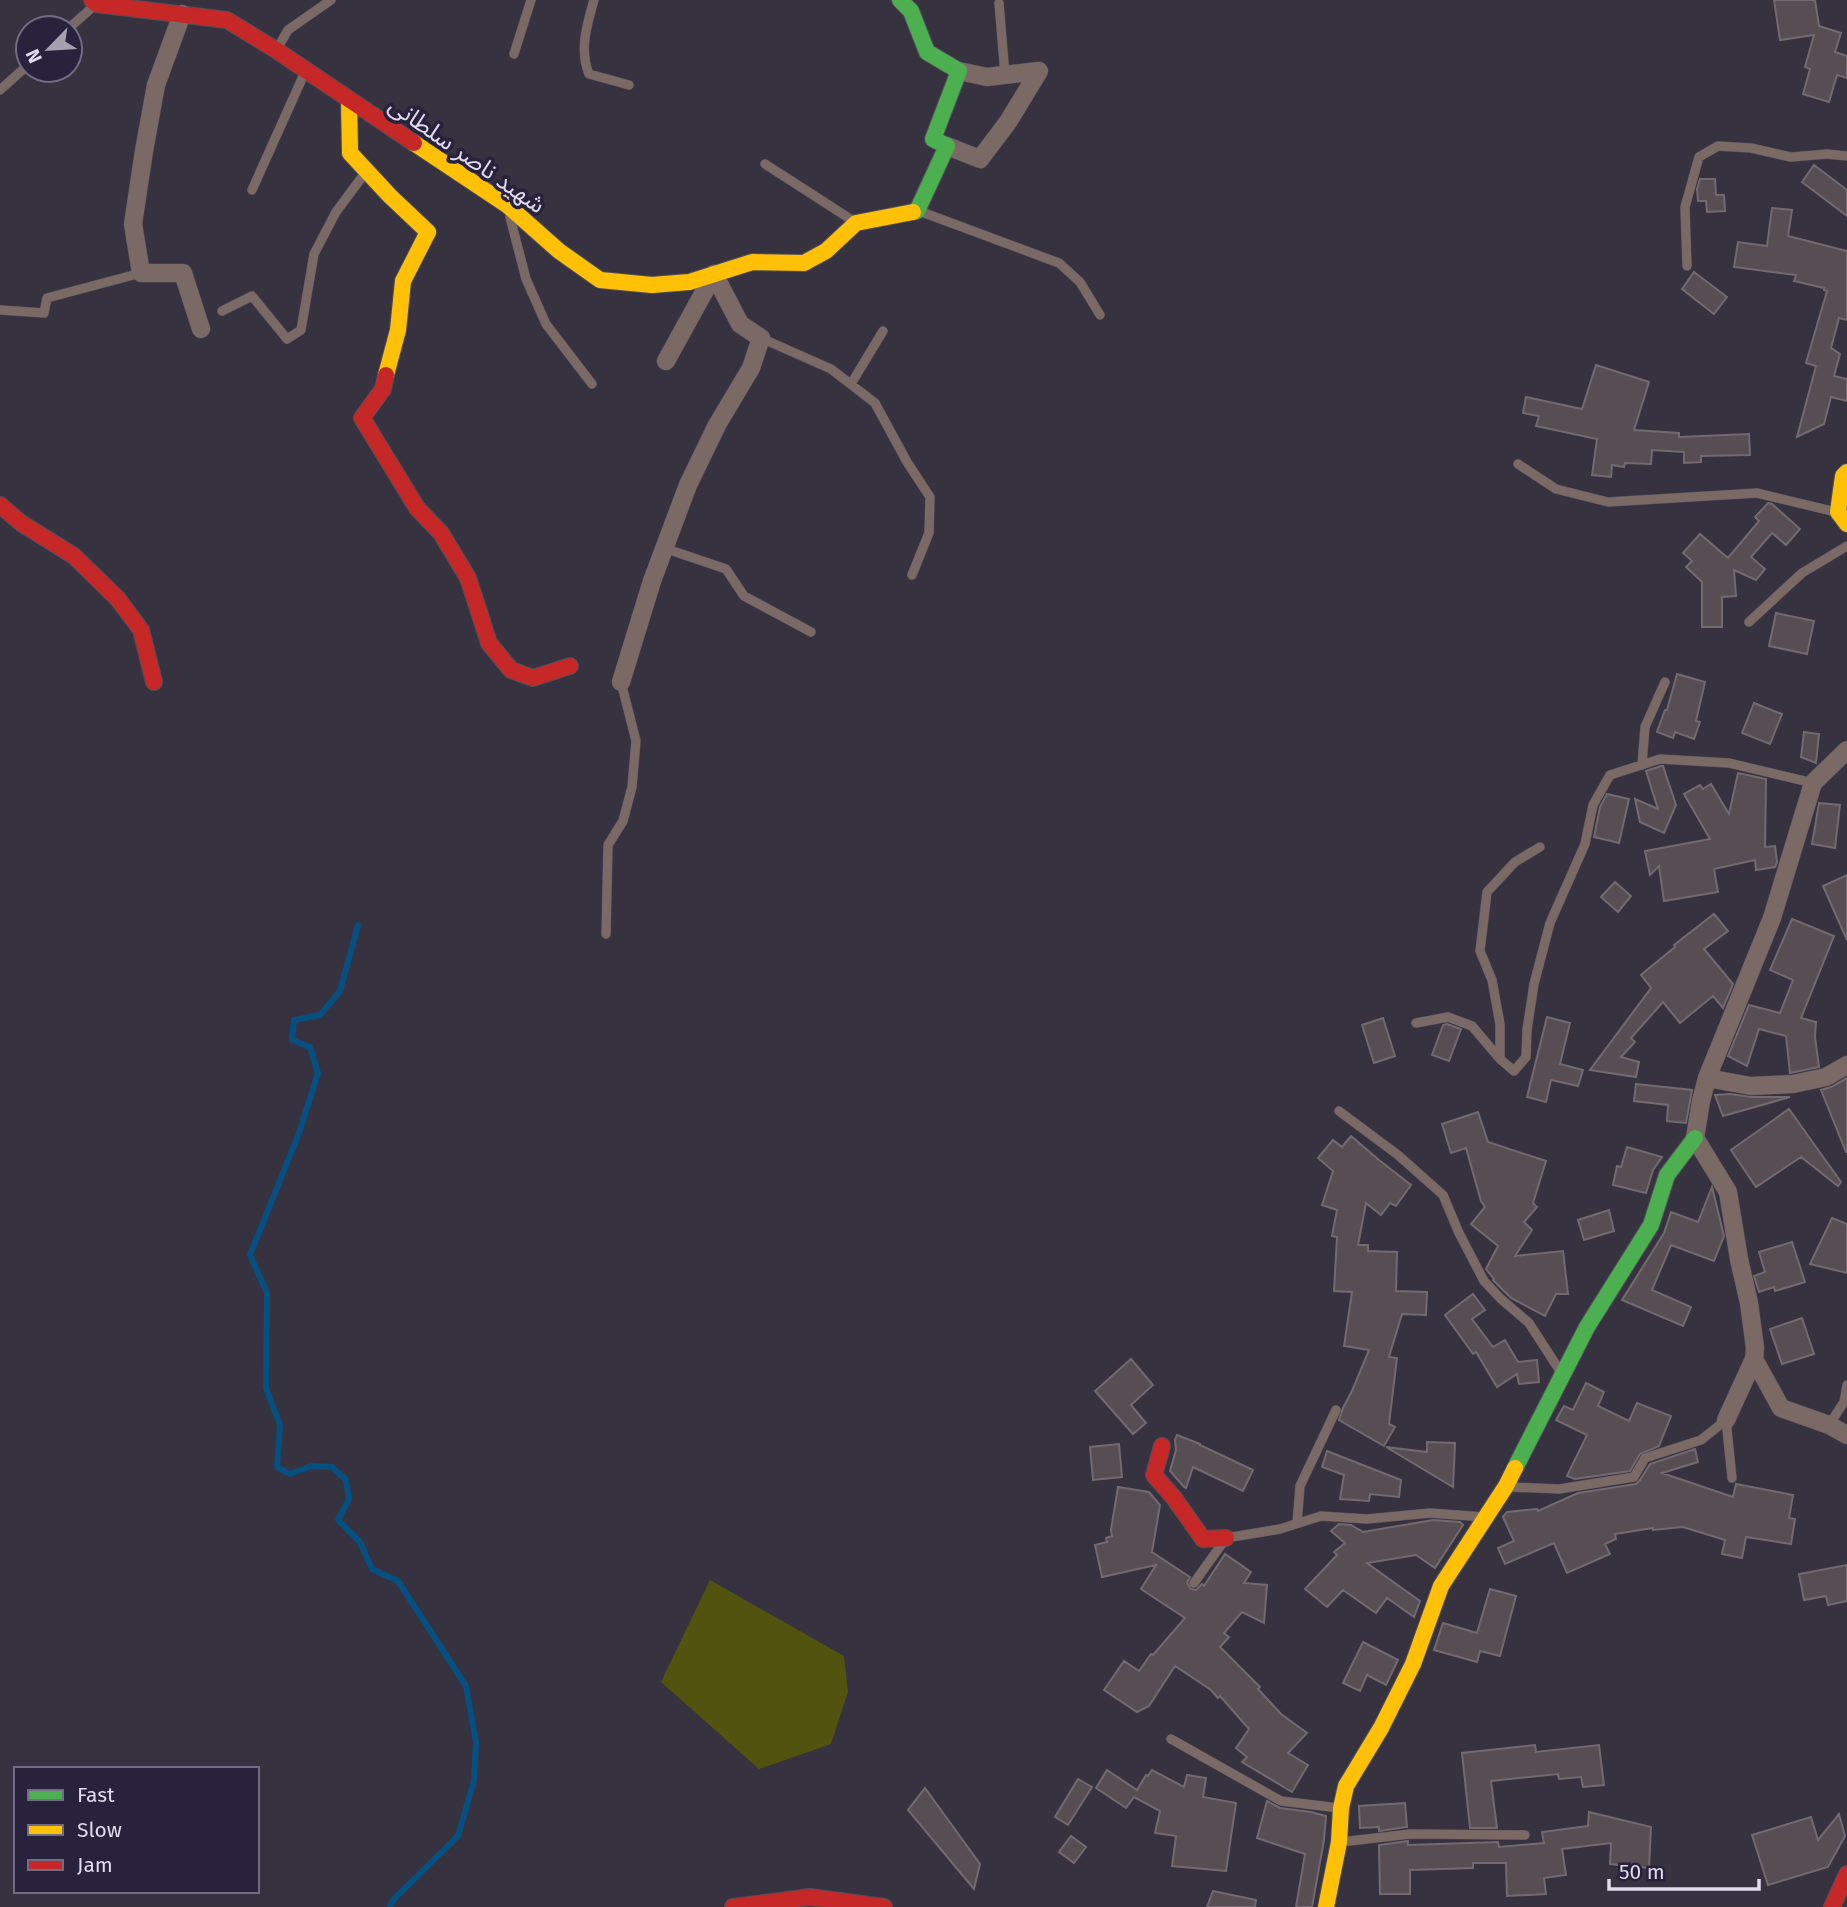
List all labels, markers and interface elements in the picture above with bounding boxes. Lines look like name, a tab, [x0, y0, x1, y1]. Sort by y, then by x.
north arrow	[14, 14, 84, 84]
text: N	[21, 45, 47, 67]
street label: شهید ناصر سلطانی	[384, 91, 550, 219]
legend	[14, 1767, 259, 1893]
text: Fast	[77, 1782, 115, 1808]
text: Slow	[77, 1817, 122, 1843]
scale bar	[1609, 1848, 1759, 1892]
text: Jam	[77, 1852, 113, 1878]
text: 50 m	[1619, 1859, 1665, 1885]

